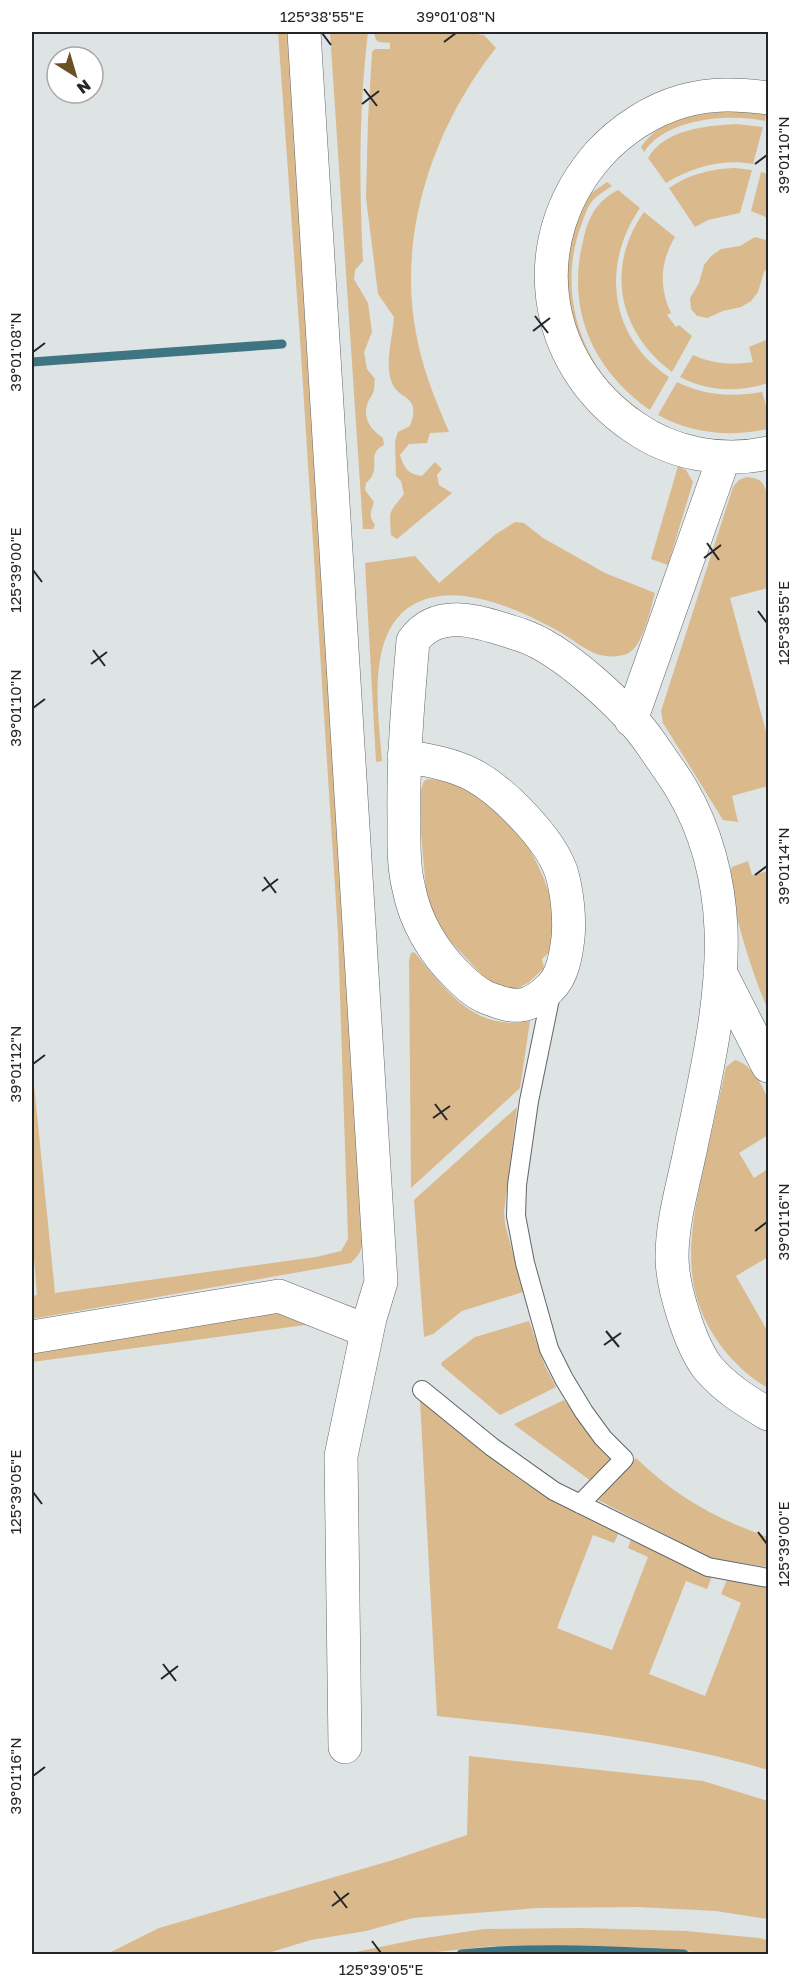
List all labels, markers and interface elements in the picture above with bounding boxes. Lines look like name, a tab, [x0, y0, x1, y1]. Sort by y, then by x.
text: 125°38'55"E	[280, 7, 364, 25]
text: 39°01'08"N	[416, 7, 496, 25]
north arrow	[45, 45, 105, 105]
text: N	[73, 75, 95, 99]
text: 39°01'10"N	[774, 116, 792, 194]
text: 39°01'08"N	[6, 312, 24, 392]
text: 125°39'00"E	[6, 527, 24, 613]
text: 125°38'55"E	[774, 581, 792, 665]
text: 39°01'10"N	[6, 669, 24, 747]
text: 39°01'14"N	[774, 827, 792, 905]
text: 39°01'12"N	[6, 1026, 24, 1102]
text: 39°01'16"N	[774, 1183, 792, 1261]
text: 125°39'05"E	[6, 1450, 24, 1534]
text: 125°39'00"E	[774, 1501, 792, 1587]
text: 39°01'16"N	[6, 1737, 24, 1815]
text: 125°39'05"E	[339, 1960, 423, 1978]

